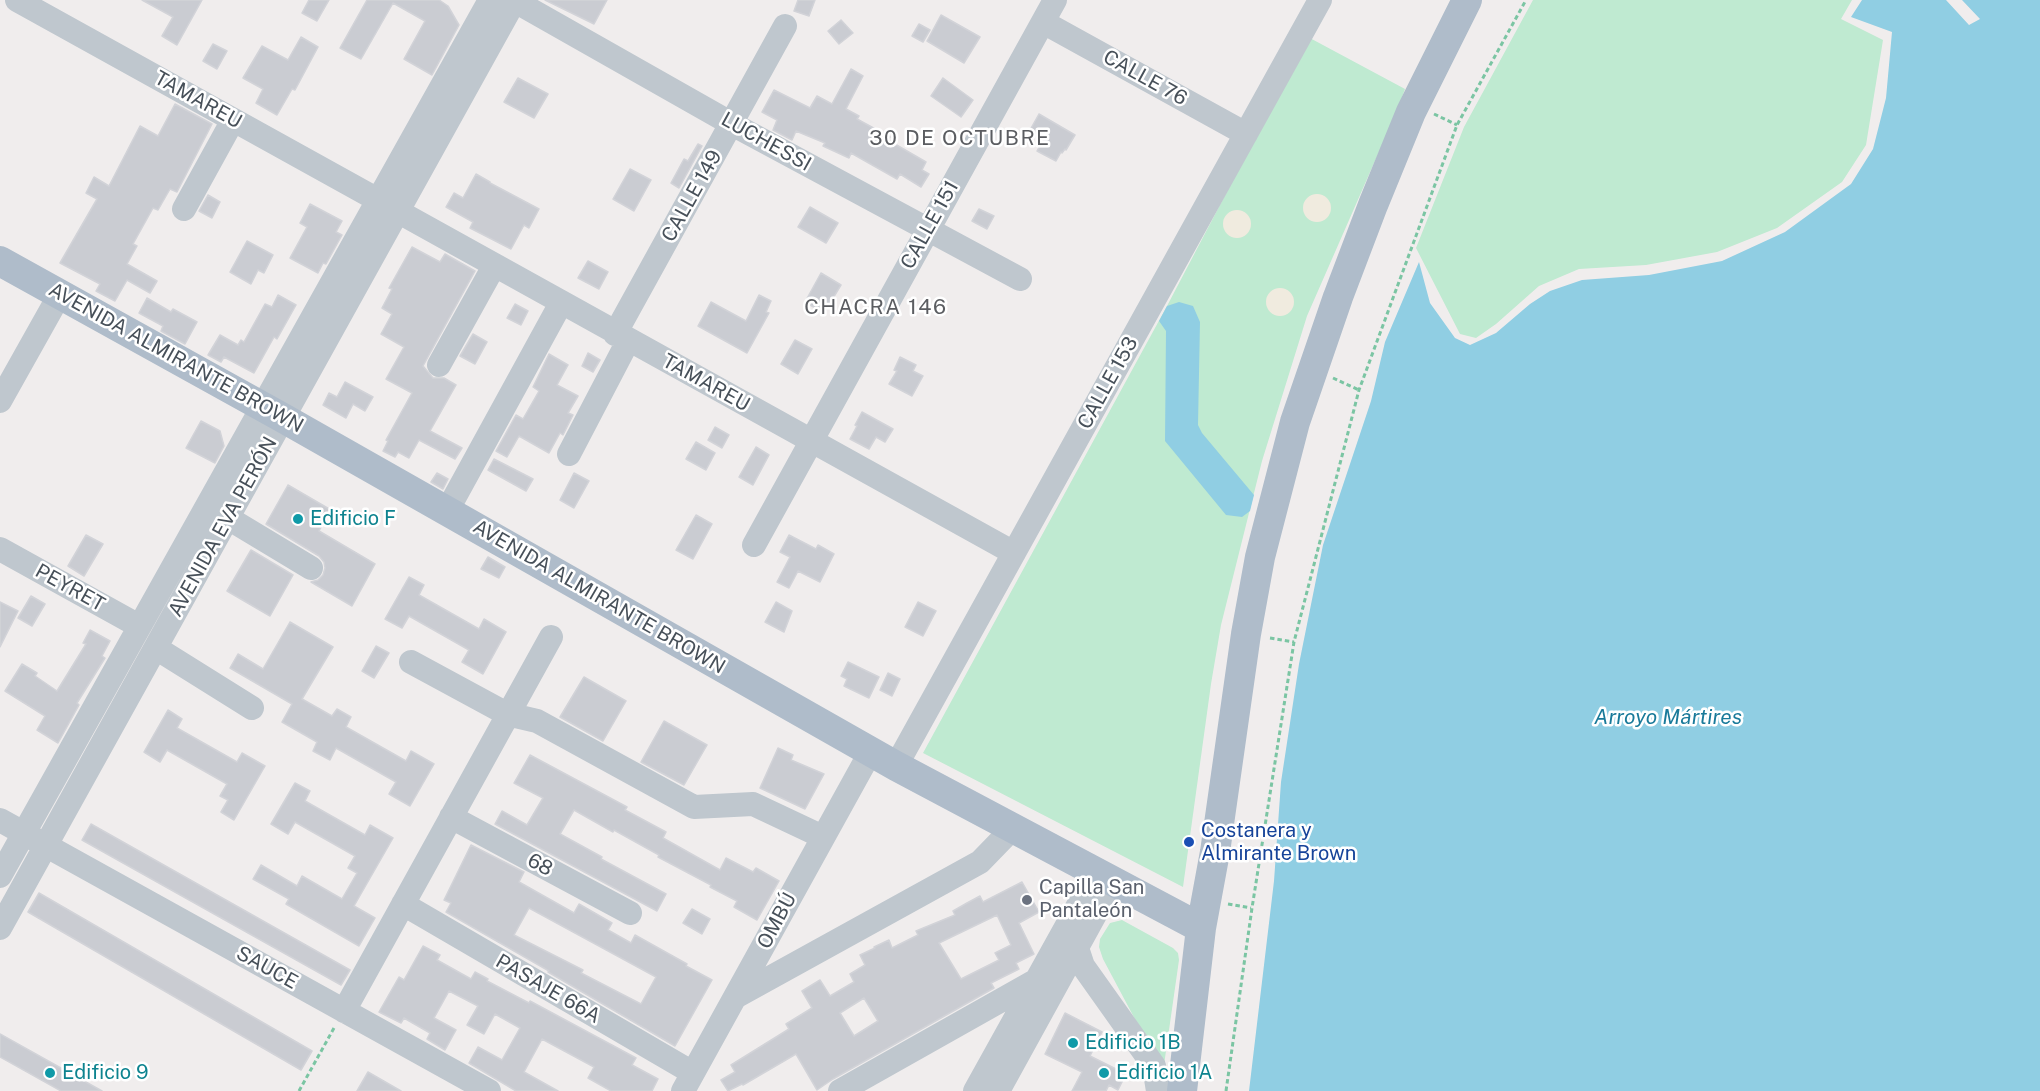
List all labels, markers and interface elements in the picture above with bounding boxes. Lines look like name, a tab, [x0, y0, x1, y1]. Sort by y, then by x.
street label: CALLE 76	[1099, 45, 1191, 111]
street label: TAMAREU	[150, 66, 246, 134]
street label: LUCHESSI	[717, 107, 815, 177]
district label: 30 DE OCTUBRE	[869, 126, 1051, 152]
street label: CALLE 149	[657, 146, 727, 246]
street label: CALLE 151	[896, 177, 964, 273]
street label: AVENIDA ALMIRANTE BROWN	[44, 278, 308, 438]
district label: CHACRA 146	[804, 295, 948, 321]
street label: CALLE 153	[1073, 333, 1143, 433]
street label: TAMAREU	[658, 349, 754, 417]
street label: AVENIDA EVA PERÓN	[164, 433, 282, 621]
place label: Edificio F	[310, 507, 396, 531]
marker: Edificio F	[291, 512, 305, 526]
street label: AVENIDA ALMIRANTE BROWN	[468, 515, 730, 679]
street label: PEYRET	[31, 559, 109, 617]
water label: Arroyo Mártires	[1594, 705, 1742, 731]
place label: Costanera y Almirante Brown	[1201, 819, 1356, 866]
marker: Costanera y Almirante Brown	[1182, 835, 1196, 849]
street label: 68	[523, 848, 557, 882]
place label: Capilla San Pantaleón	[1039, 876, 1144, 923]
street label: OMBÚ	[752, 889, 802, 953]
marker: Capilla San Pantaleón	[1020, 893, 1034, 907]
street label: SAUCE	[232, 941, 302, 995]
street label: PASAJE 66A	[491, 949, 605, 1029]
place label: Edificio 1B	[1085, 1031, 1181, 1055]
marker: Edificio 1B	[1066, 1036, 1080, 1050]
place label: Edificio 9	[62, 1061, 149, 1085]
place label: Edificio 1A	[1116, 1061, 1212, 1085]
marker: Edificio 9	[43, 1066, 57, 1080]
marker: Edificio 1A	[1097, 1066, 1111, 1080]

